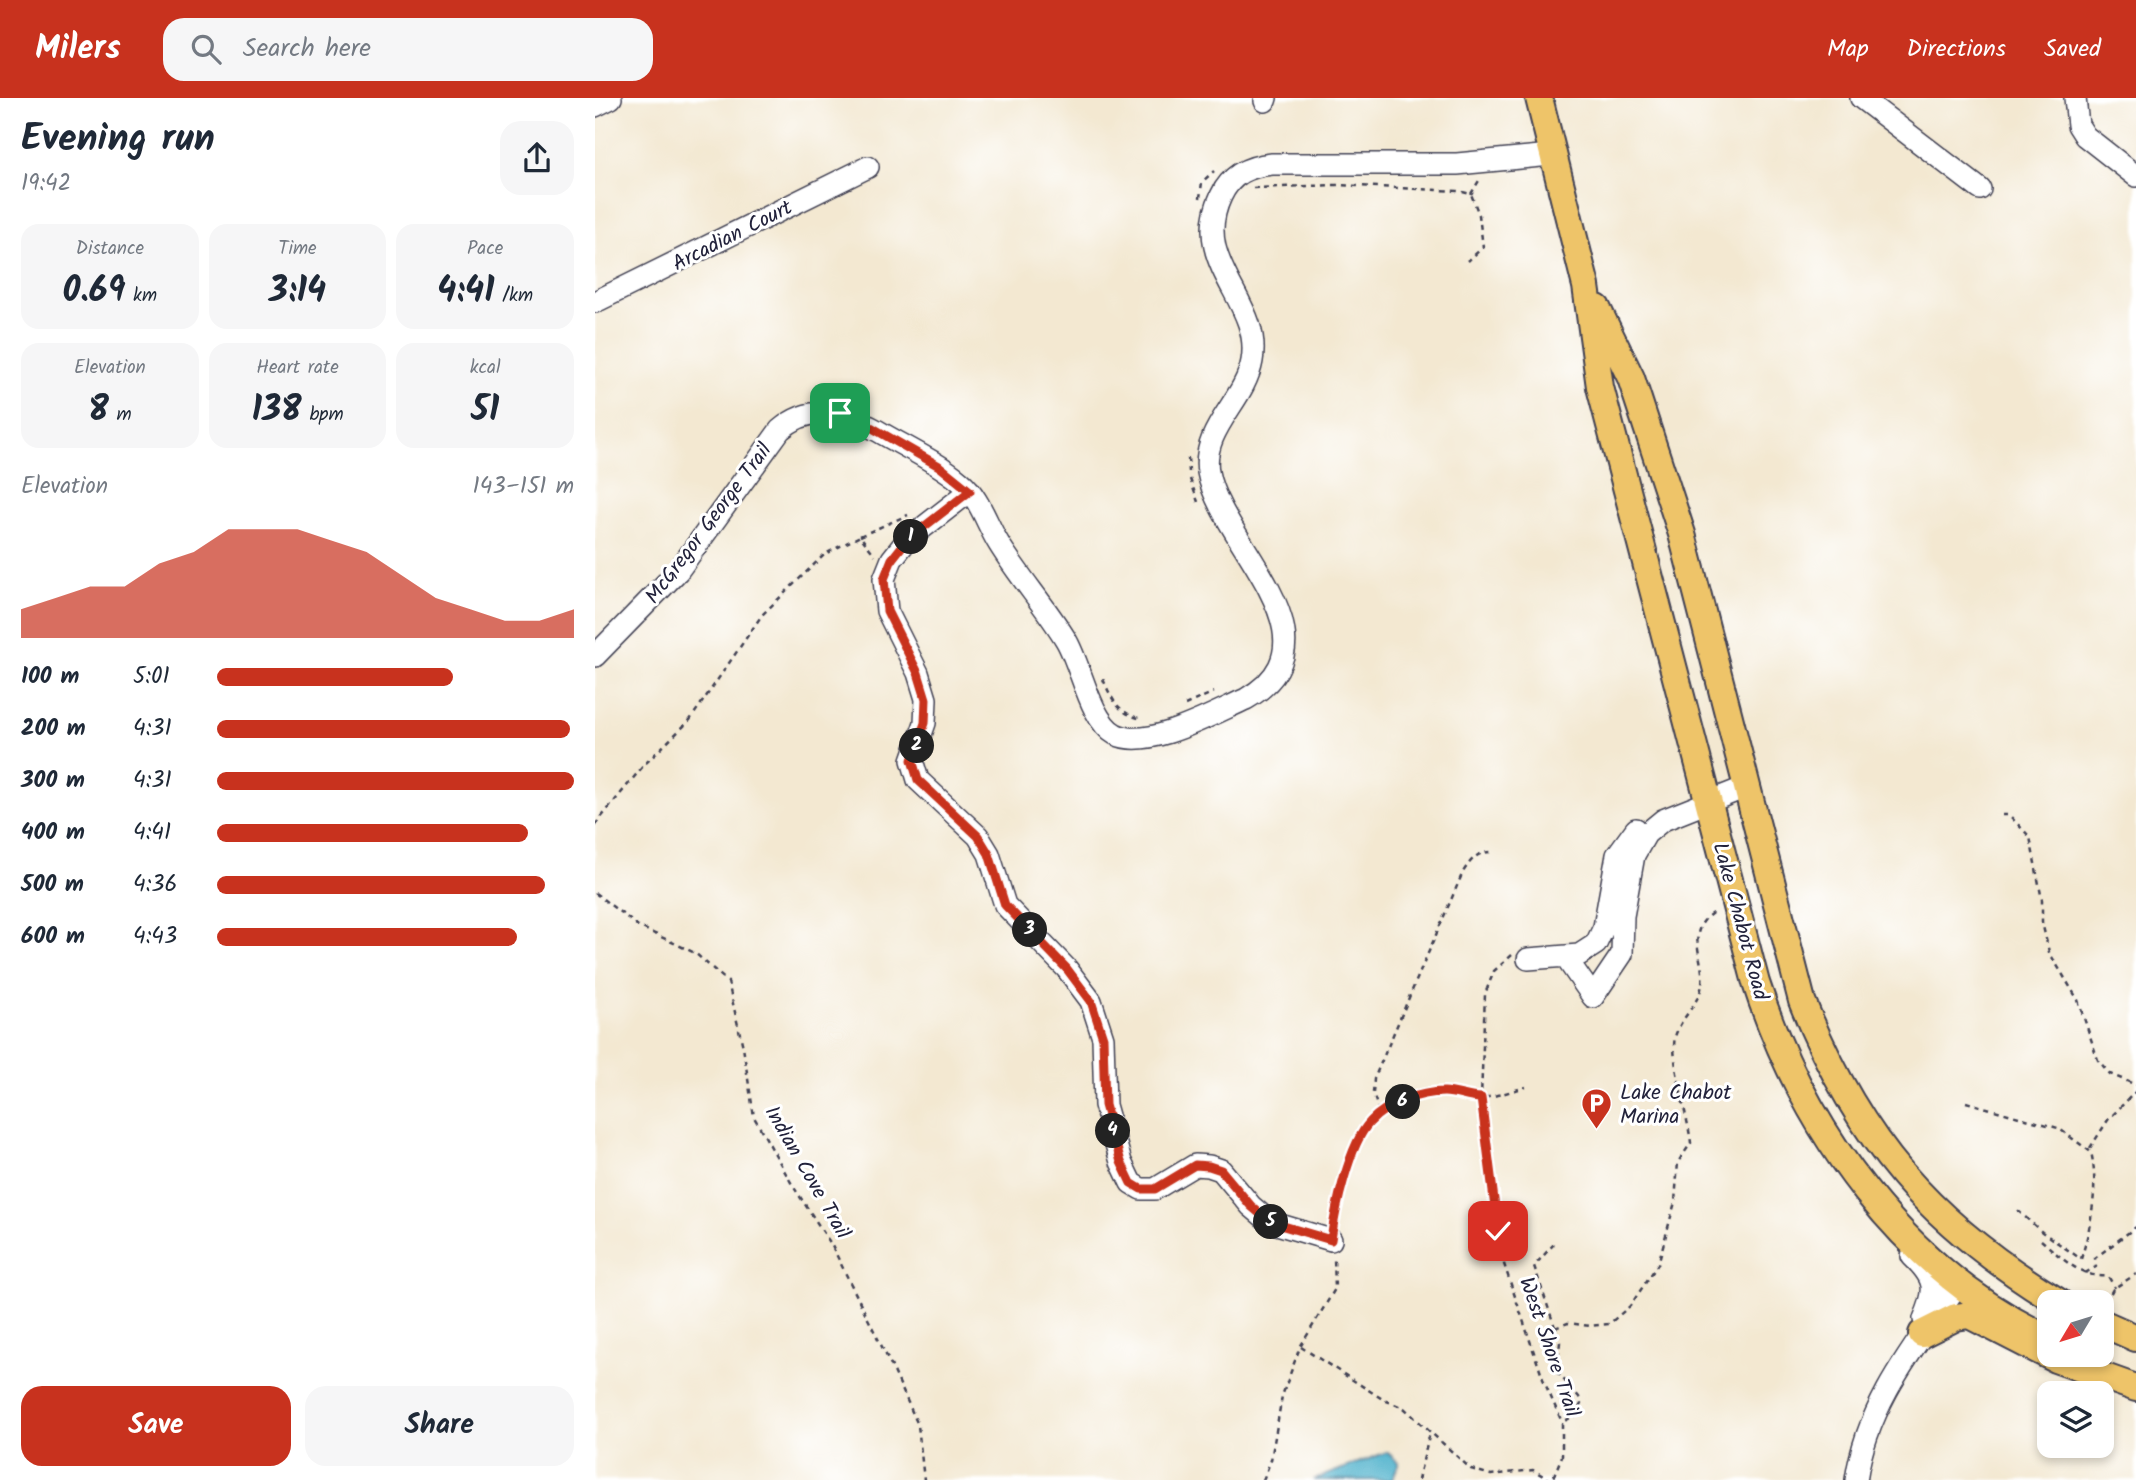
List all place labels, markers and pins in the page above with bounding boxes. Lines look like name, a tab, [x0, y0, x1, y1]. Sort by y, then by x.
pin	[810, 383, 870, 443]
pin: 1	[893, 520, 929, 555]
pin: 2	[899, 728, 935, 764]
pin: 3	[1013, 912, 1047, 948]
place label: Lake Chabot Marina	[1620, 1077, 1732, 1134]
pin: 6	[1385, 1084, 1421, 1119]
parking icon: Lake Chabot Marina	[1580, 1087, 1614, 1131]
pin: 4	[1095, 1114, 1131, 1148]
pin	[1468, 1201, 1528, 1261]
pin: 5	[1253, 1204, 1289, 1240]

